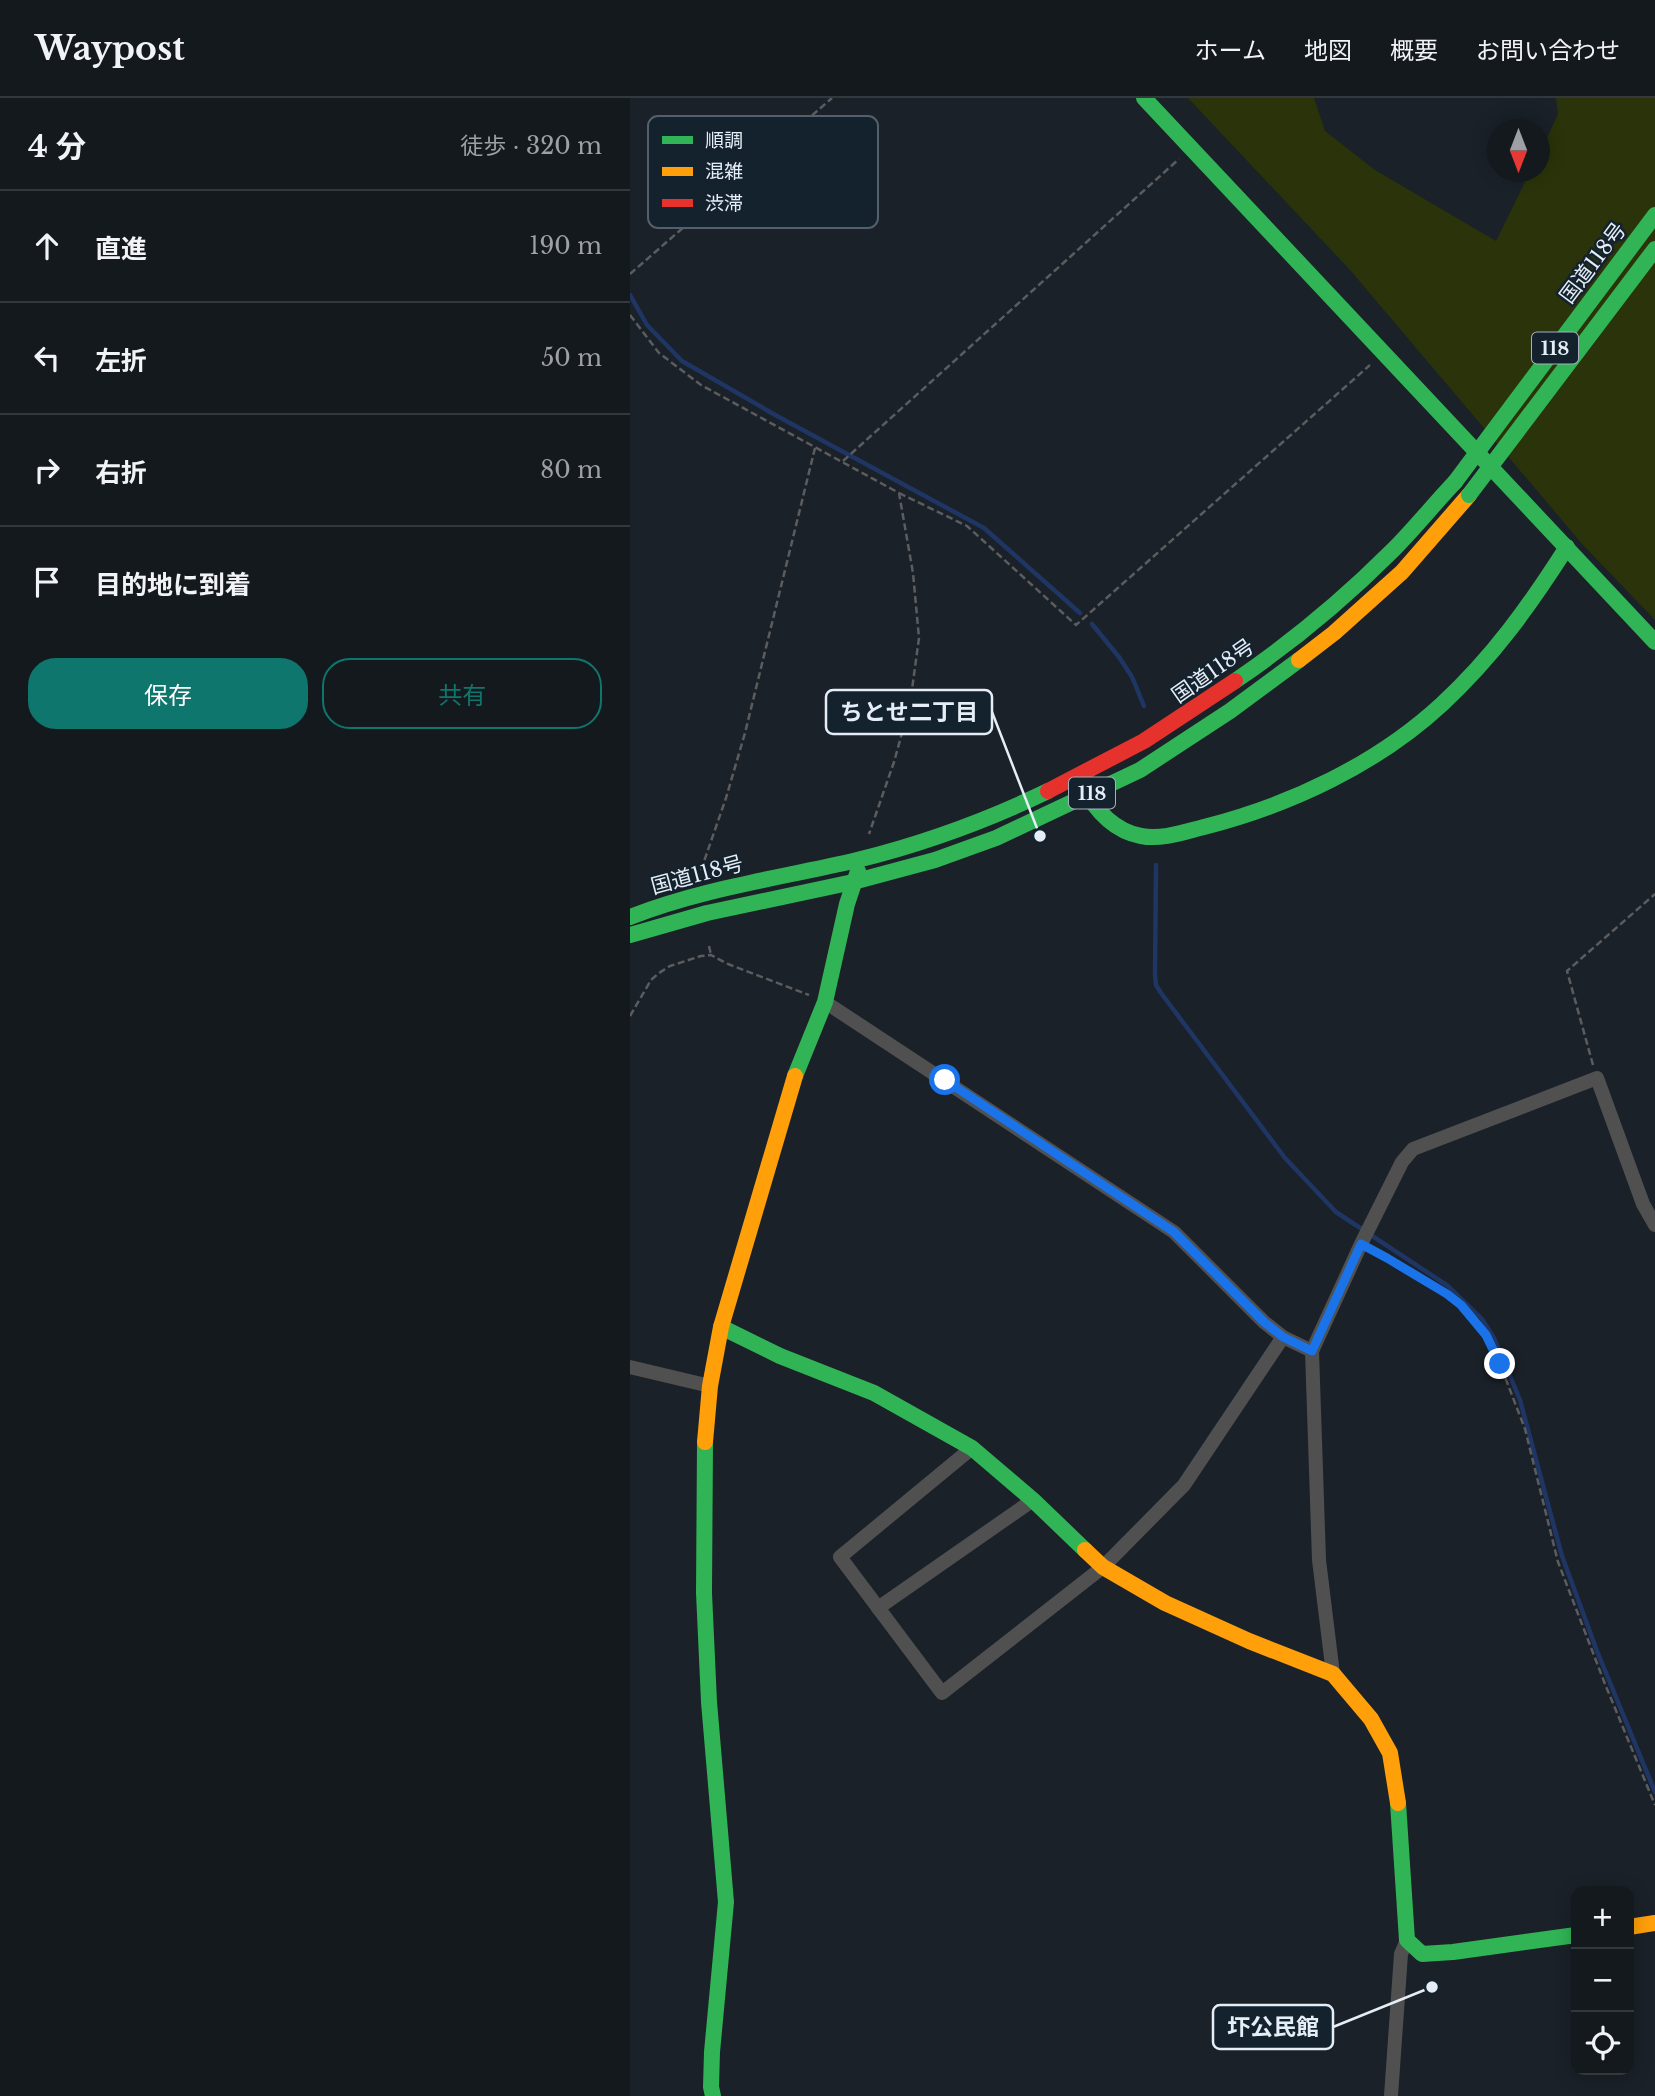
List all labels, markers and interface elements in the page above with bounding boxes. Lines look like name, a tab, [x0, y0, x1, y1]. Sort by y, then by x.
text: Waypost	[35, 28, 185, 69]
text: ホーム	[1195, 36, 1266, 65]
text: 地図	[1304, 36, 1352, 65]
text: 概要	[1390, 36, 1438, 65]
text: お問い合わせ	[1476, 36, 1620, 65]
legend	[648, 116, 878, 228]
north arrow	[1487, 119, 1550, 182]
text: 4 分	[28, 128, 86, 165]
text: 順調	[705, 129, 743, 152]
text: 徒歩 · 320 m	[460, 132, 602, 160]
text: 混雑	[705, 160, 743, 183]
text: 渋滞	[705, 192, 743, 215]
street label: 国道118号	[1554, 217, 1632, 309]
icon: ahead	[28, 227, 66, 265]
text: 190 m	[529, 232, 602, 260]
text: 直進	[95, 233, 147, 265]
road number: 118	[1532, 332, 1578, 364]
icon: left	[28, 339, 66, 377]
text: 50 m	[541, 344, 602, 372]
text: 左折	[95, 345, 147, 377]
icon: right	[28, 451, 66, 489]
text: 80 m	[540, 456, 602, 484]
text: 右折	[95, 457, 147, 489]
icon: arrive	[28, 563, 66, 601]
text: 目的地に到着	[95, 569, 251, 601]
street label: 国道118号	[1167, 633, 1259, 709]
button: 保存	[28, 658, 308, 729]
button: 共有	[322, 658, 602, 729]
callout: ちとせ二丁目	[826, 690, 992, 734]
text: ちとせ二丁目	[840, 698, 978, 726]
road number: 118	[1069, 778, 1115, 808]
street label: 国道118号	[648, 850, 746, 900]
route start	[929, 1064, 960, 1095]
route end	[1484, 1348, 1515, 1379]
map controls	[1571, 1886, 1634, 2075]
button: +	[1571, 1886, 1634, 1949]
button: −	[1571, 1949, 1634, 2012]
callout: 圷公民館	[1213, 2005, 1333, 2049]
button: locate	[1571, 2012, 1634, 2075]
text: 圷公民館	[1227, 2013, 1319, 2041]

